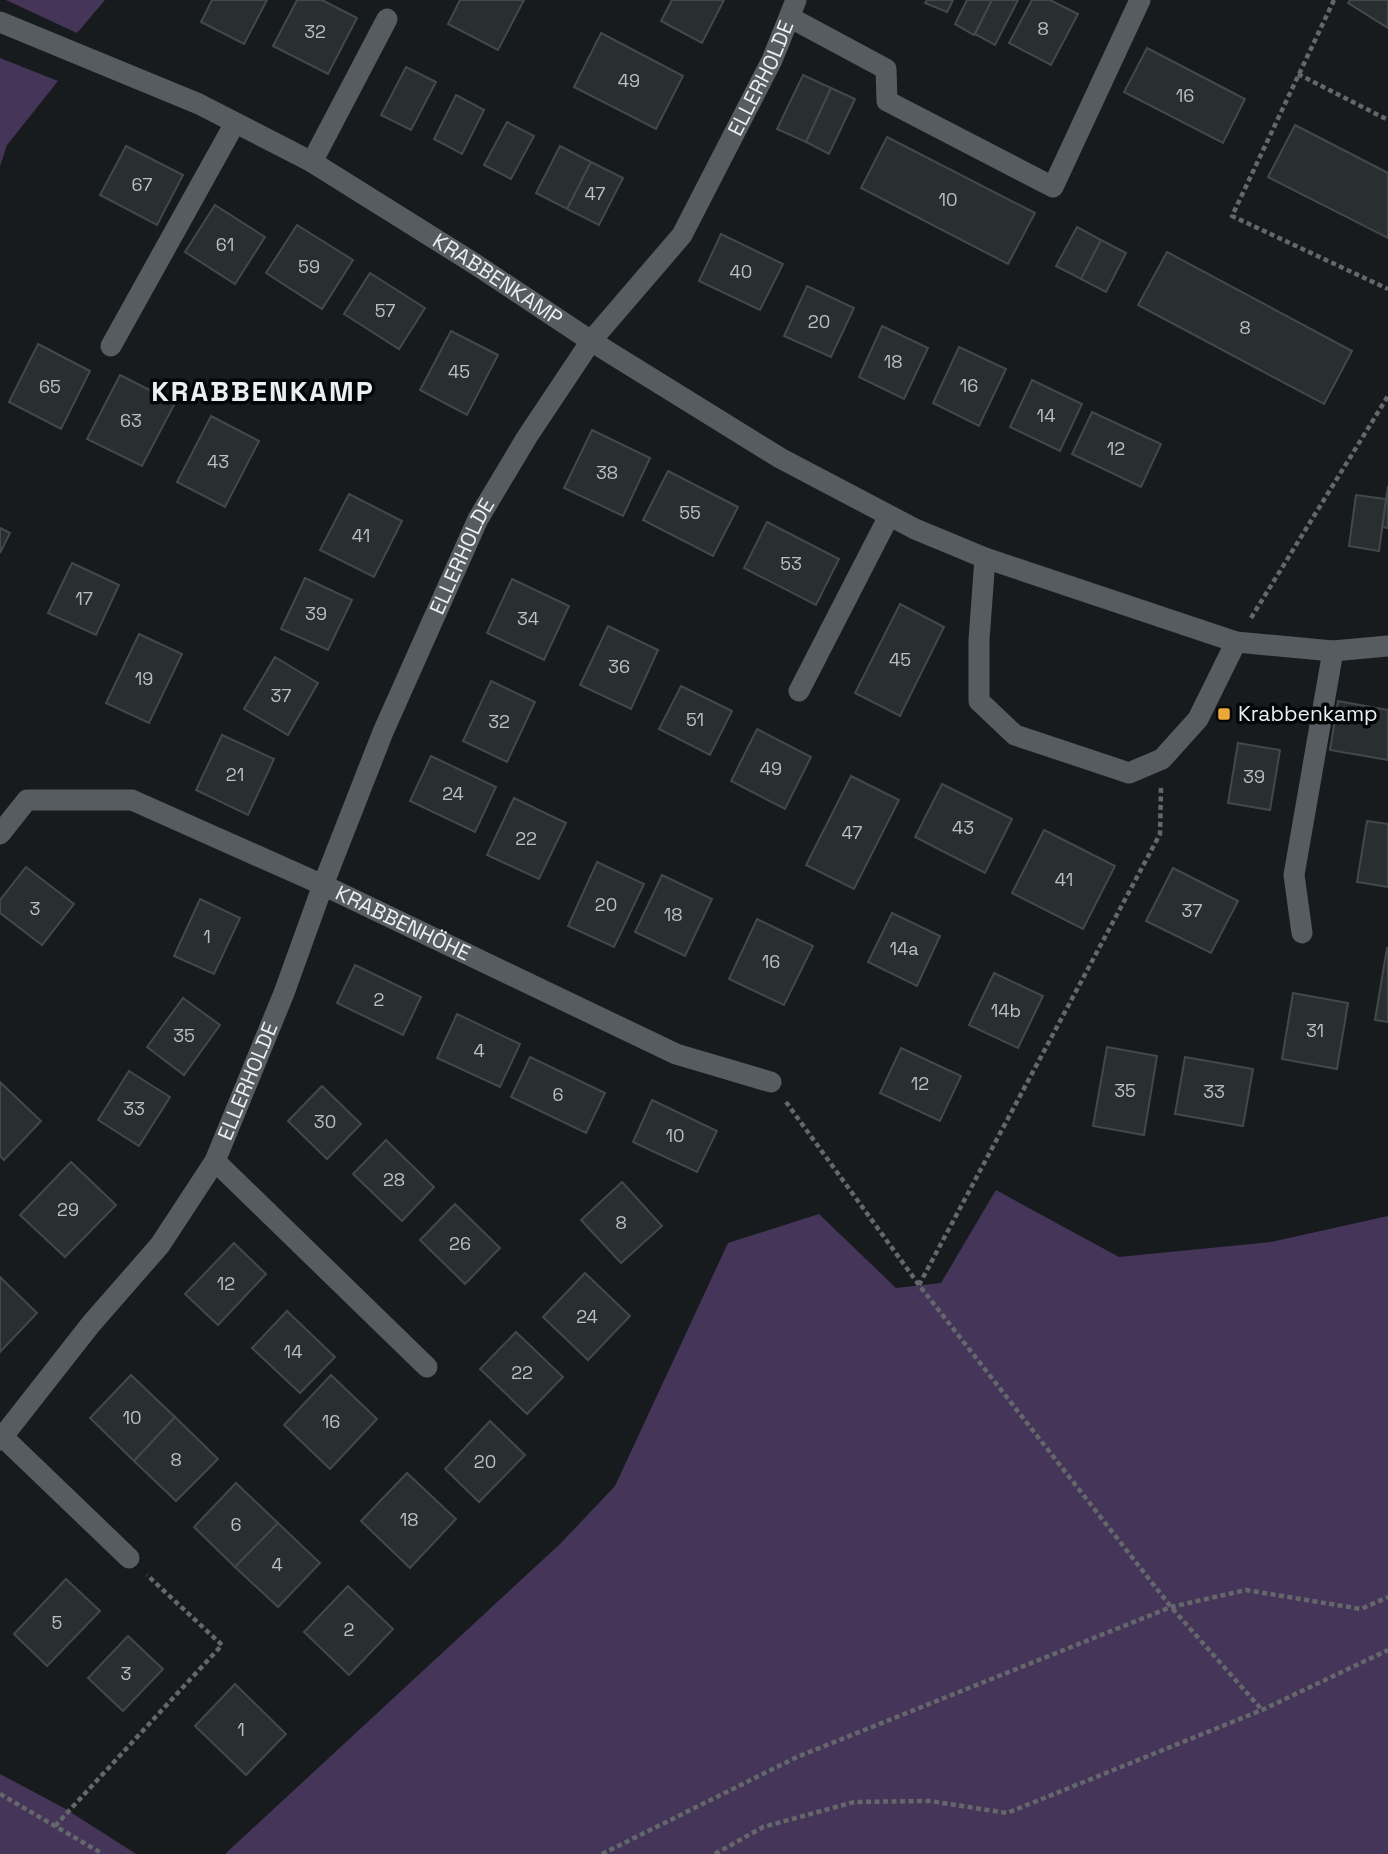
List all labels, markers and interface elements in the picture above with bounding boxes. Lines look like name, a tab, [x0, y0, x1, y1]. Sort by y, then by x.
street label: ELLERHOLDE	[721, 16, 799, 140]
house number: 8	[1037, 17, 1049, 40]
house number: 32	[304, 20, 326, 43]
house number: 49	[618, 69, 640, 92]
house number: 16	[1176, 84, 1194, 107]
house number: 67	[132, 173, 152, 196]
house number: 47	[585, 182, 605, 205]
house number: 10	[938, 188, 958, 211]
street label: KRABBENKAMP	[428, 227, 568, 331]
house number: 61	[216, 233, 234, 256]
house number: 59	[298, 255, 320, 278]
house number: 40	[730, 260, 752, 283]
house number: 57	[375, 299, 395, 322]
house number: 20	[808, 310, 830, 333]
house number: 8	[1239, 316, 1251, 339]
house number: 18	[884, 350, 902, 373]
house number: 45	[448, 360, 470, 383]
district label: KRABBENKAMP	[151, 373, 375, 409]
house number: 16	[960, 374, 978, 397]
house number: 65	[39, 375, 61, 398]
house number: 14	[1037, 404, 1055, 427]
house number: 63	[120, 409, 142, 432]
house number: 12	[1107, 437, 1125, 460]
house number: 43	[207, 450, 229, 473]
house number: 38	[596, 461, 618, 484]
street label: ELLERHOLDE	[423, 493, 500, 619]
house number: 55	[679, 501, 701, 524]
house number: 41	[352, 524, 370, 547]
house number: 53	[780, 552, 802, 575]
house number: 17	[75, 587, 93, 610]
house number: 39	[305, 602, 327, 625]
house number: 34	[517, 607, 539, 630]
house number: 45	[889, 648, 911, 671]
house number: 36	[608, 655, 630, 678]
house number: 19	[135, 667, 153, 690]
house number: 37	[270, 684, 292, 707]
place label: Krabbenkamp	[1238, 700, 1378, 727]
marker: Krabbenkamp	[1216, 706, 1232, 722]
house number: 51	[686, 708, 704, 731]
house number: 32	[488, 710, 510, 733]
house number: 49	[760, 757, 782, 780]
house number: 21	[226, 763, 244, 786]
house number: 39	[1243, 765, 1265, 788]
house number: 24	[442, 782, 464, 805]
house number: 43	[952, 816, 974, 839]
house number: 47	[842, 821, 862, 844]
house number: 22	[515, 827, 537, 850]
house number: 41	[1055, 868, 1073, 891]
street label: KRABBENHÖHE	[331, 879, 475, 967]
house number: 20	[595, 893, 617, 916]
house number: 3	[30, 897, 40, 920]
house number: 37	[1181, 899, 1203, 922]
house number: 18	[664, 903, 682, 926]
house number: 1	[203, 925, 211, 948]
house number: 14a	[889, 937, 919, 960]
house number: 16	[762, 950, 780, 973]
house number: 2	[374, 988, 384, 1011]
house number: 14b	[991, 999, 1021, 1022]
street label: ELLERHOLDE	[211, 1018, 284, 1144]
house number: 31	[1306, 1019, 1324, 1042]
house number: 35	[173, 1024, 195, 1047]
house number: 4	[473, 1039, 485, 1062]
house number: 12	[911, 1072, 929, 1095]
house number: 35	[1114, 1079, 1136, 1102]
house number: 33	[1203, 1080, 1225, 1103]
house number: 6	[552, 1083, 564, 1106]
house number: 33	[123, 1097, 145, 1120]
house number: 30	[314, 1110, 336, 1133]
house number: 10	[665, 1124, 685, 1147]
house number: 28	[383, 1168, 405, 1191]
house number: 29	[57, 1198, 79, 1221]
house number: 8	[615, 1211, 627, 1234]
house number: 26	[449, 1232, 471, 1255]
house number: 12	[217, 1272, 235, 1295]
house number: 24	[576, 1305, 598, 1328]
house number: 14	[284, 1340, 302, 1363]
house number: 22	[511, 1361, 533, 1384]
house number: 10	[122, 1406, 142, 1429]
house number: 16	[322, 1410, 340, 1433]
house number: 8	[170, 1448, 182, 1471]
house number: 20	[474, 1450, 496, 1473]
house number: 18	[400, 1508, 418, 1531]
house number: 6	[230, 1513, 242, 1536]
house number: 4	[271, 1553, 283, 1576]
house number: 5	[52, 1611, 62, 1634]
house number: 2	[344, 1618, 354, 1641]
house number: 3	[121, 1662, 131, 1685]
house number: 1	[237, 1718, 245, 1741]

